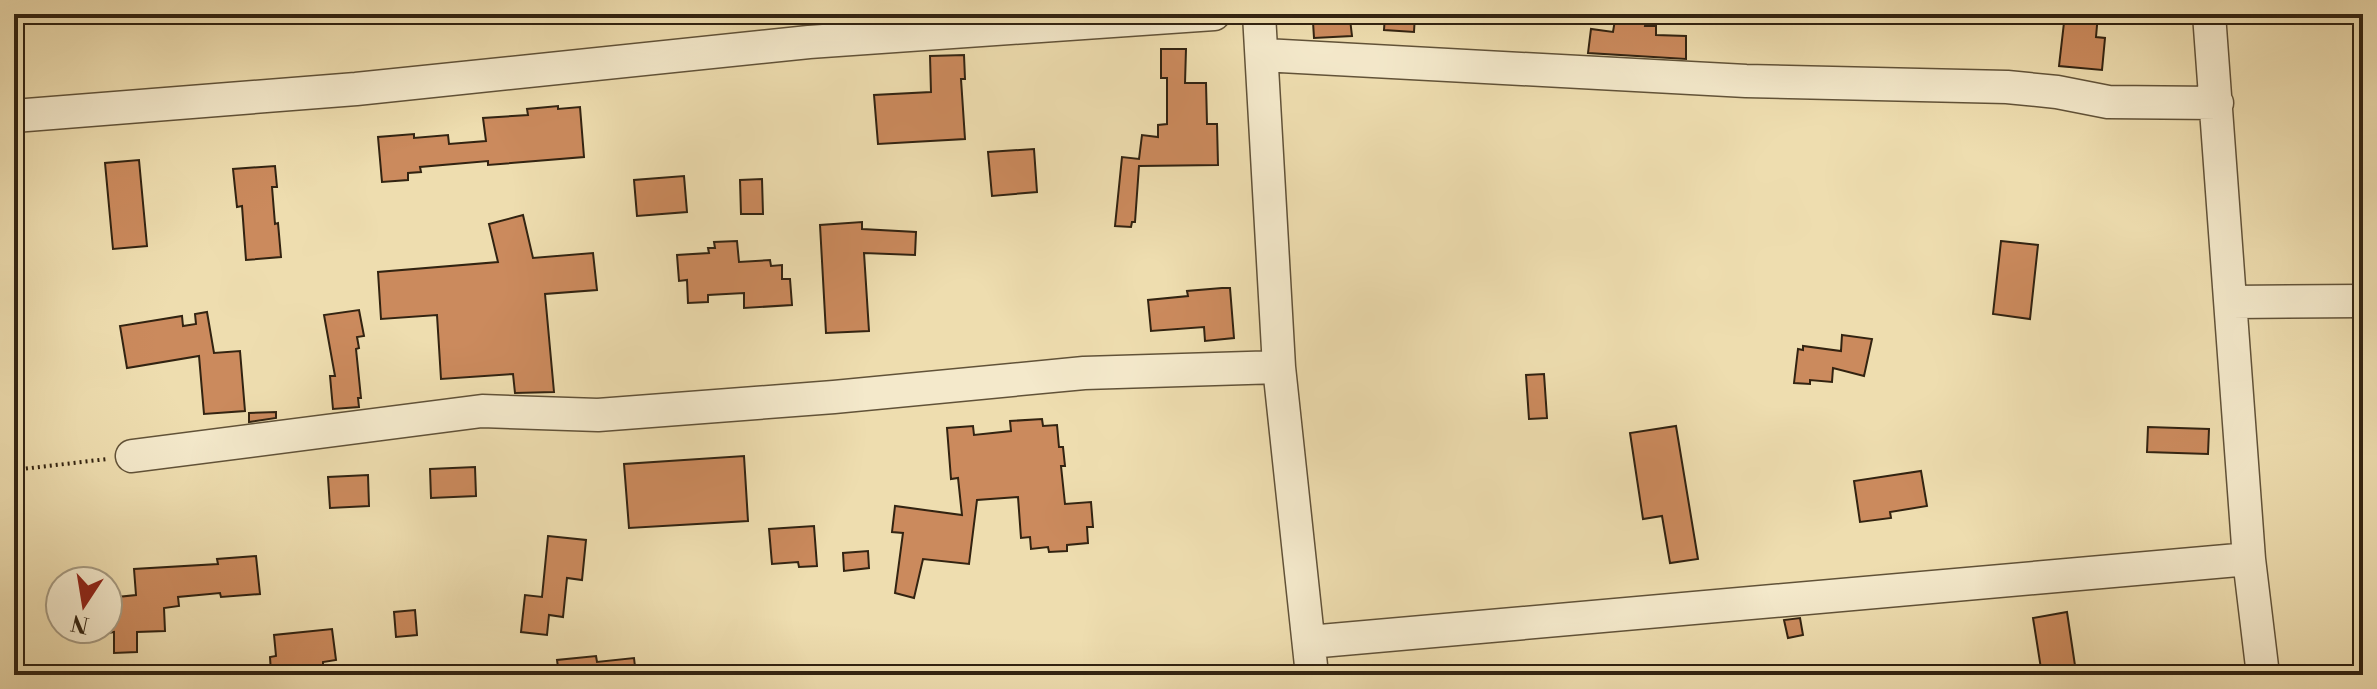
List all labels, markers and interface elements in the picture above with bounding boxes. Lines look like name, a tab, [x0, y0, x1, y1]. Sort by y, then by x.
north arrow	[44, 565, 124, 645]
text: N	[68, 608, 91, 638]

